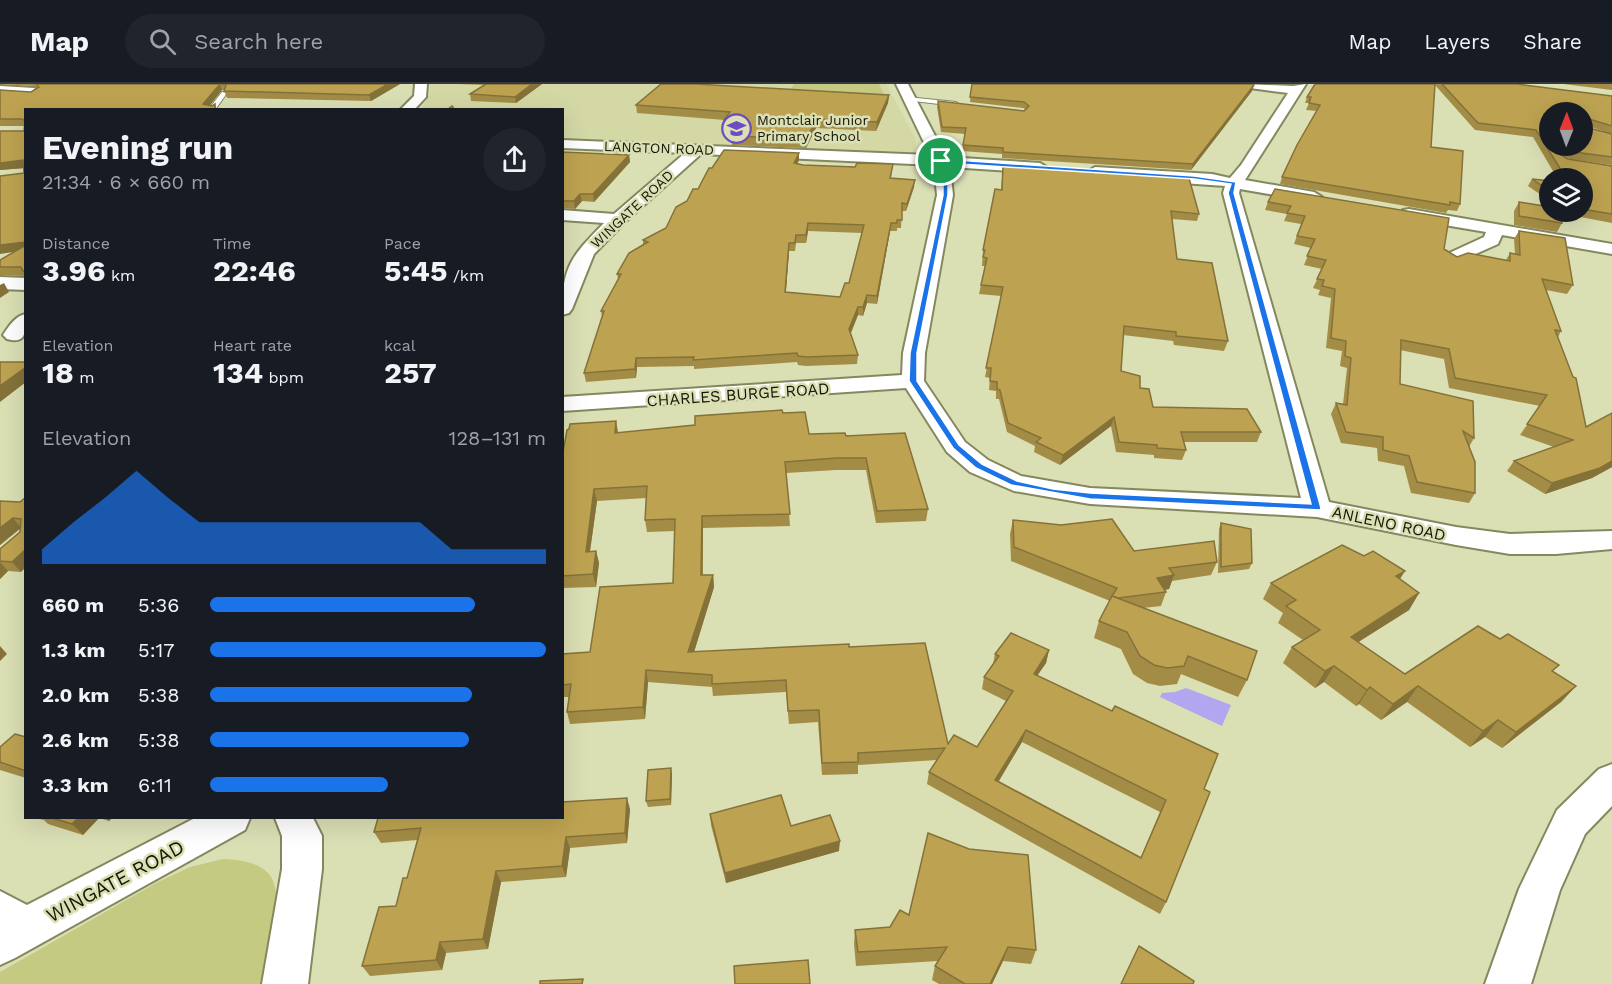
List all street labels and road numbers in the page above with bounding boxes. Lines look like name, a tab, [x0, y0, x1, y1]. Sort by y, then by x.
street label: LANGTON ROAD	[604, 138, 714, 158]
street label: WINGATE ROAD	[587, 167, 677, 251]
street label: CHARLES BURGE ROAD	[646, 379, 830, 410]
street label: ANLENO ROAD	[1330, 502, 1447, 545]
street label: WINGATE ROAD	[42, 835, 188, 927]

